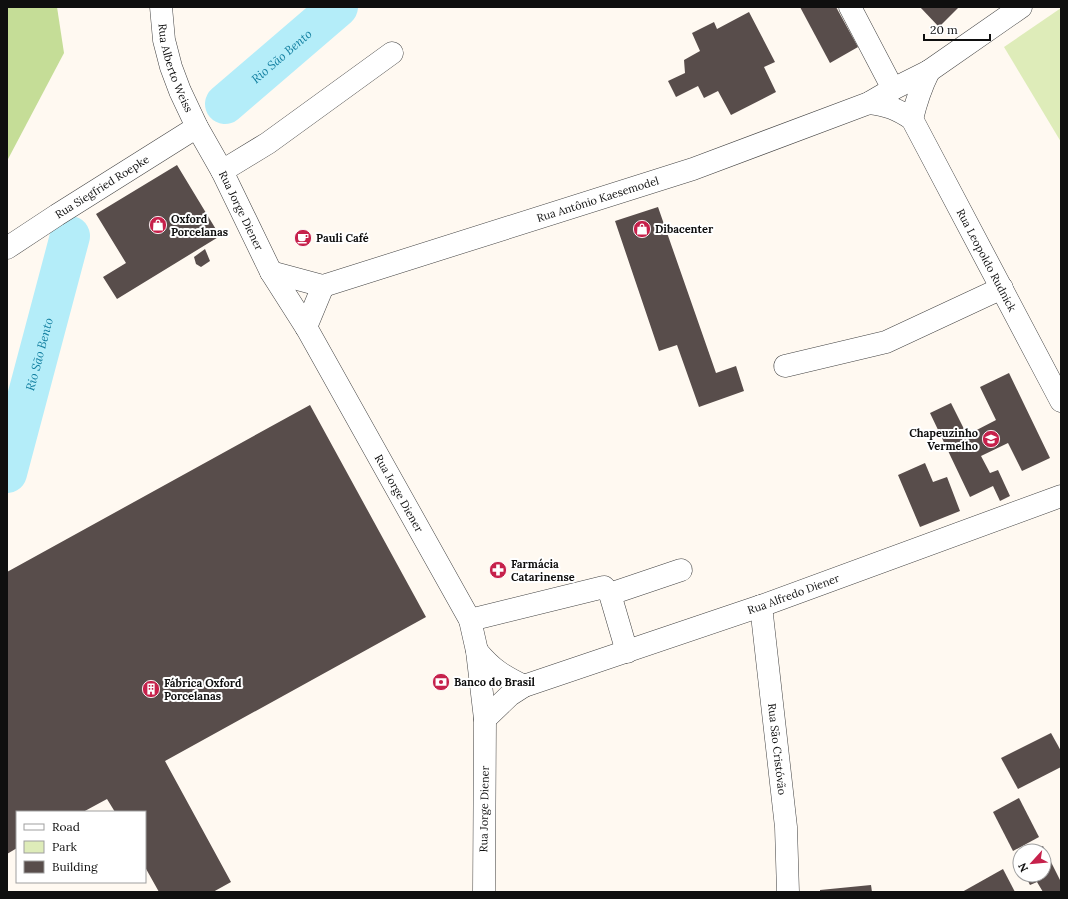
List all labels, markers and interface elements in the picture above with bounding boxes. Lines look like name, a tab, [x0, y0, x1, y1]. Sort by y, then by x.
scale bar	[924, 16, 990, 42]
text: 20 m	[930, 22, 958, 37]
street label: Rua Alberto Weiss	[156, 23, 196, 114]
water label: Rio São Bento	[248, 26, 314, 86]
street label: Rua Siegfried Roepke	[52, 152, 152, 222]
street label: Rua Jorge Diener	[216, 168, 267, 253]
street label: Rua Antônio Kaesemodel	[535, 173, 661, 225]
street label: Rua Leopoldo Rudnick	[954, 206, 1019, 314]
place label: Oxford Porcelanas	[171, 212, 228, 239]
shop icon: Oxford Porcelanas	[148, 215, 168, 235]
shop icon: Dibacenter	[632, 219, 652, 239]
place label: Dibacenter	[655, 222, 714, 236]
cafe icon: Pauli Café	[293, 228, 313, 248]
place label: Pauli Café	[316, 231, 369, 245]
water label: Rio São Bento	[22, 316, 55, 392]
place label: Chapeuzinho Vermelho	[909, 426, 978, 453]
school or university icon: Chapeuzinho Vermelho	[981, 429, 1001, 449]
street label: Rua Jorge Diener	[372, 452, 426, 535]
place label: Farmácia Catarinense	[511, 557, 575, 584]
pharmacy icon: Farmácia Catarinense	[488, 560, 508, 580]
street label: Rua Alfredo Diener	[746, 571, 842, 617]
bank icon: Banco do Brasil	[431, 672, 451, 692]
place label: Banco do Brasil	[454, 675, 536, 689]
place label: Fábrica Oxford Porcelanas	[164, 676, 242, 703]
building icon: Fábrica Oxford Porcelanas	[141, 679, 161, 699]
street label: Rua São Cristóvão	[765, 702, 789, 796]
street label: Rua Jorge Diener	[476, 765, 492, 853]
legend	[16, 811, 146, 883]
text: Road	[52, 819, 80, 834]
text: Park	[52, 839, 78, 854]
north arrow	[1012, 843, 1052, 883]
text: Building	[52, 859, 98, 874]
text: N	[1015, 860, 1031, 875]

